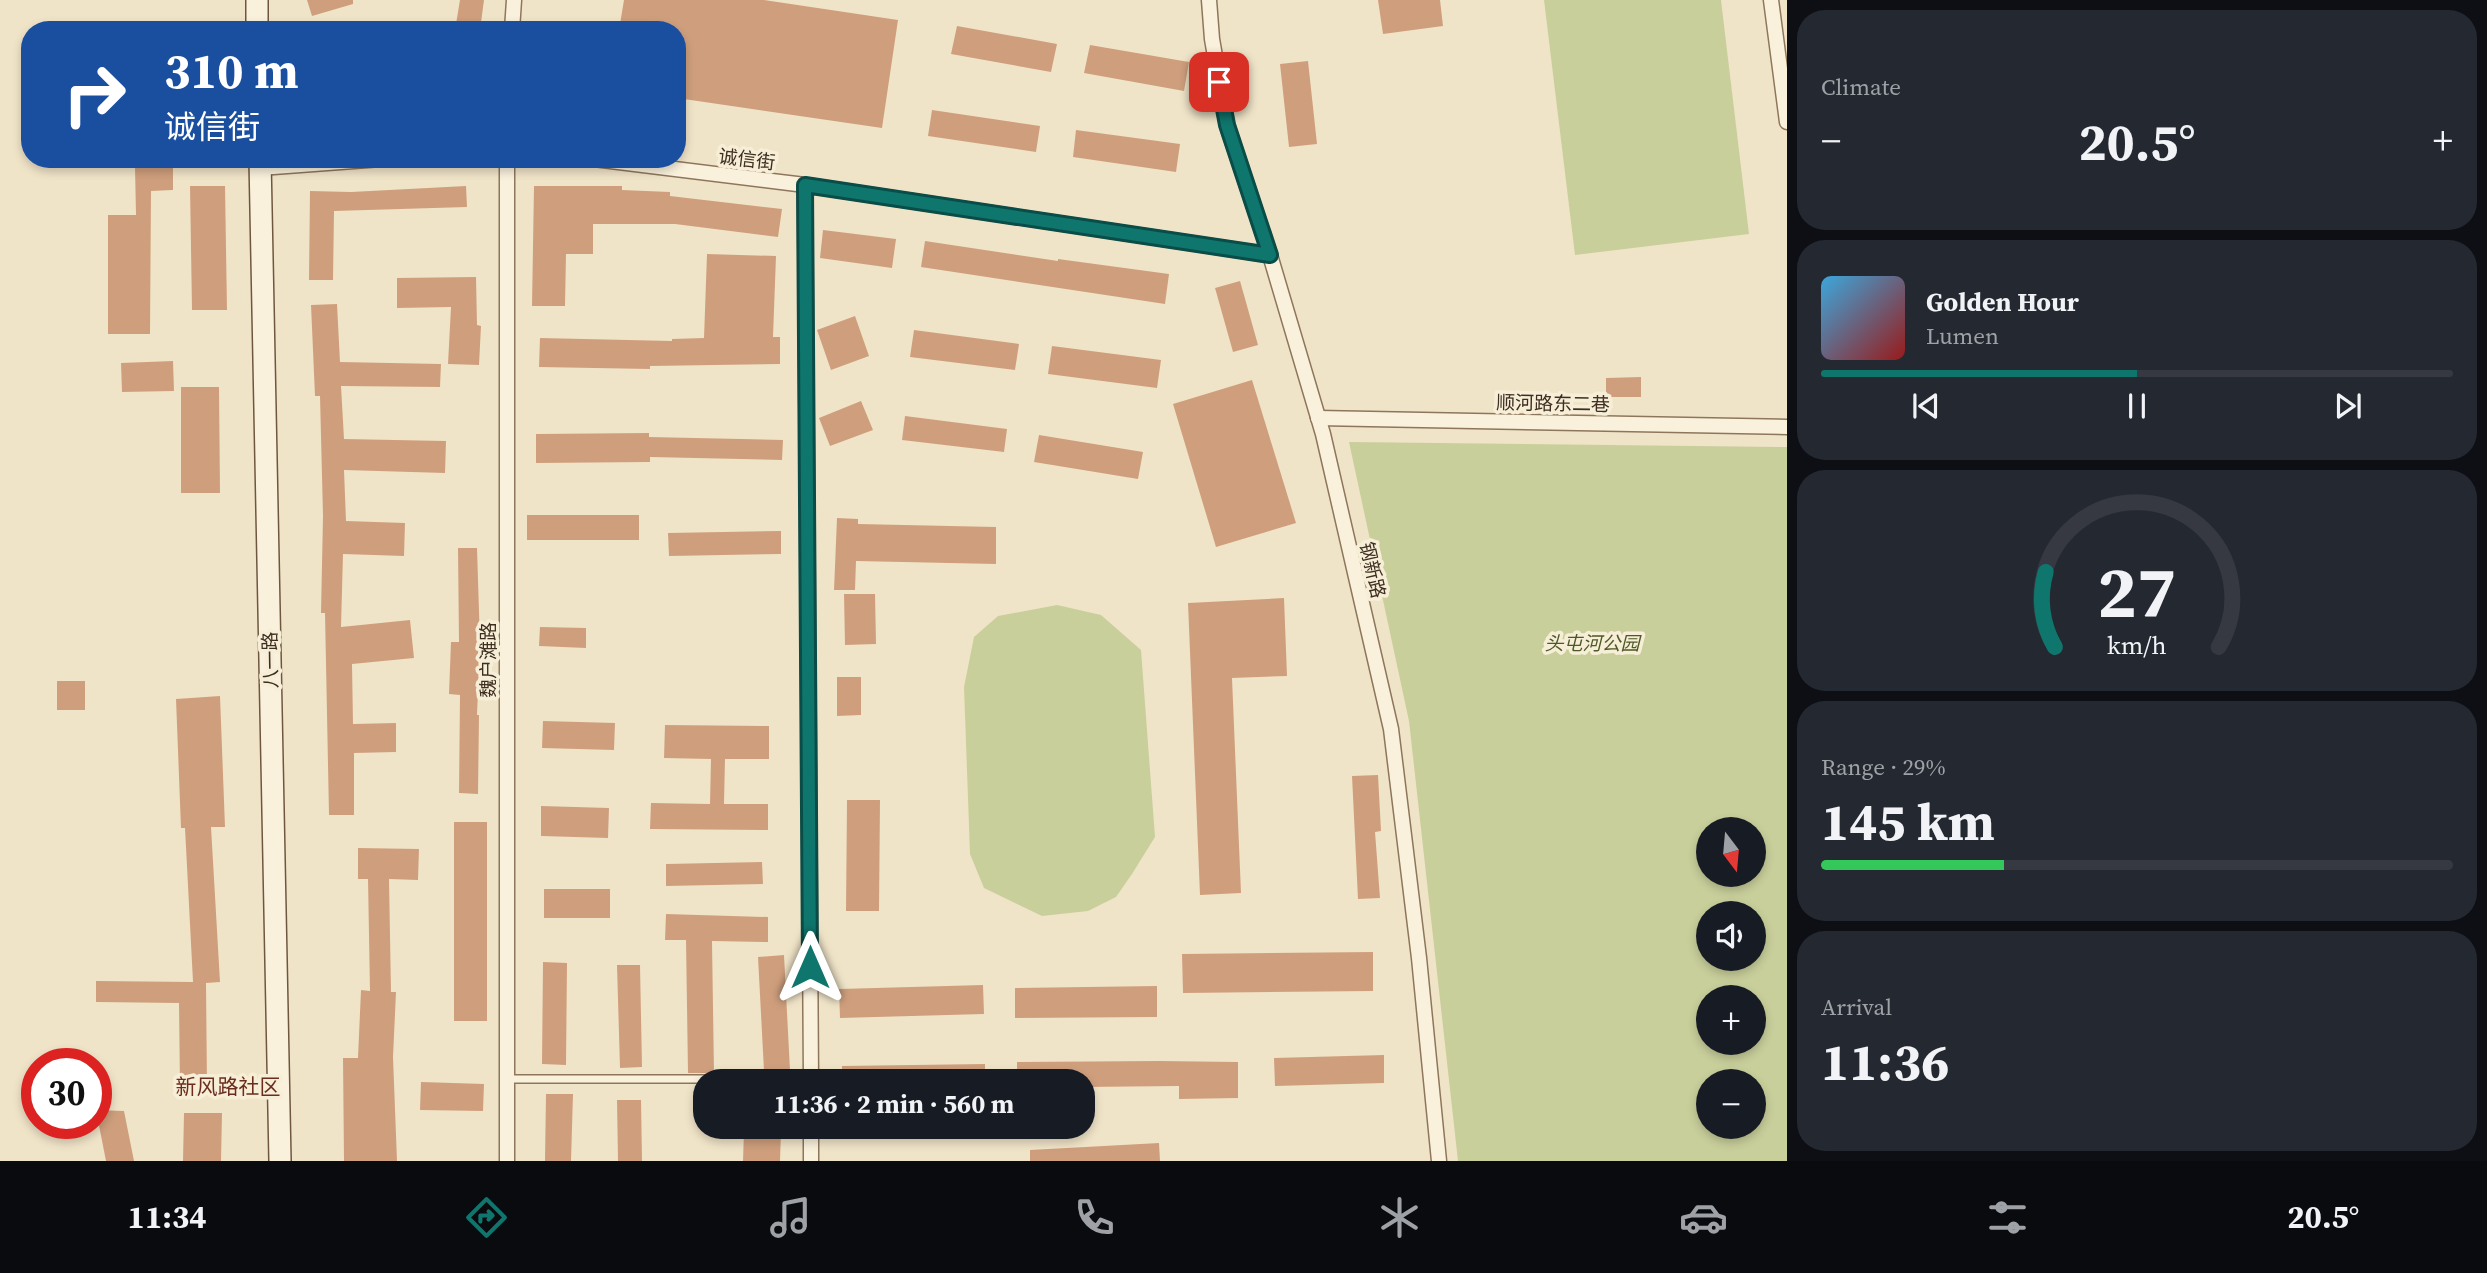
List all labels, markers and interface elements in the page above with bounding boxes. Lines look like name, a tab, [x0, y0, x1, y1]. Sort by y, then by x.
text: 310 m	[164, 37, 299, 104]
icon: right	[49, 49, 140, 140]
pin	[1189, 52, 1249, 112]
icon: arrive	[1200, 63, 1238, 101]
text: Climate	[1821, 71, 1901, 103]
text: 诚信街	[164, 105, 260, 149]
text: 20.5°	[2078, 106, 2196, 177]
text: −	[1821, 115, 1841, 167]
text: +	[2433, 115, 2453, 167]
street label: 诚信街	[717, 143, 777, 175]
text: Golden Hour	[1926, 284, 2079, 320]
text: Lumen	[1926, 320, 1999, 352]
icon: previous	[1907, 387, 1945, 425]
icon: pause	[2118, 387, 2156, 425]
icon: next	[2329, 387, 2367, 425]
street label: 顺河路东二巷	[1496, 389, 1610, 417]
street label: 钢新路	[1354, 539, 1392, 601]
text: 27	[2098, 542, 2176, 641]
street label: 魏户滩路	[475, 622, 501, 698]
text: km/h	[2107, 627, 2167, 661]
park label: 头屯河公园	[1544, 630, 1642, 656]
street label: 八一路	[257, 631, 283, 689]
text: Range · 29%	[1821, 751, 1946, 783]
text: 145 km	[1821, 786, 1995, 857]
north arrow	[1696, 817, 1766, 887]
map controls	[1696, 817, 1766, 1139]
button: sound	[1696, 901, 1766, 971]
position arrow	[773, 930, 847, 1004]
button: +	[1696, 985, 1766, 1055]
text: Arrival	[1821, 991, 1892, 1023]
text: 11:36	[1821, 1026, 1949, 1097]
speed limit sign: 30	[21, 1048, 112, 1139]
button: −	[1696, 1069, 1766, 1139]
district label: 新风路社区	[176, 1072, 281, 1101]
text: 11:36 · 2 min · 560 m	[774, 1086, 1014, 1122]
icon: directions	[462, 1193, 511, 1242]
icon: music	[766, 1193, 815, 1242]
icon: phone	[1070, 1193, 1119, 1242]
icon: climate	[1375, 1193, 1424, 1242]
icon: car	[1679, 1193, 1728, 1242]
icon: filters	[1983, 1193, 2032, 1242]
text: 11:34	[128, 1195, 207, 1239]
text: 20.5°	[2287, 1195, 2359, 1239]

